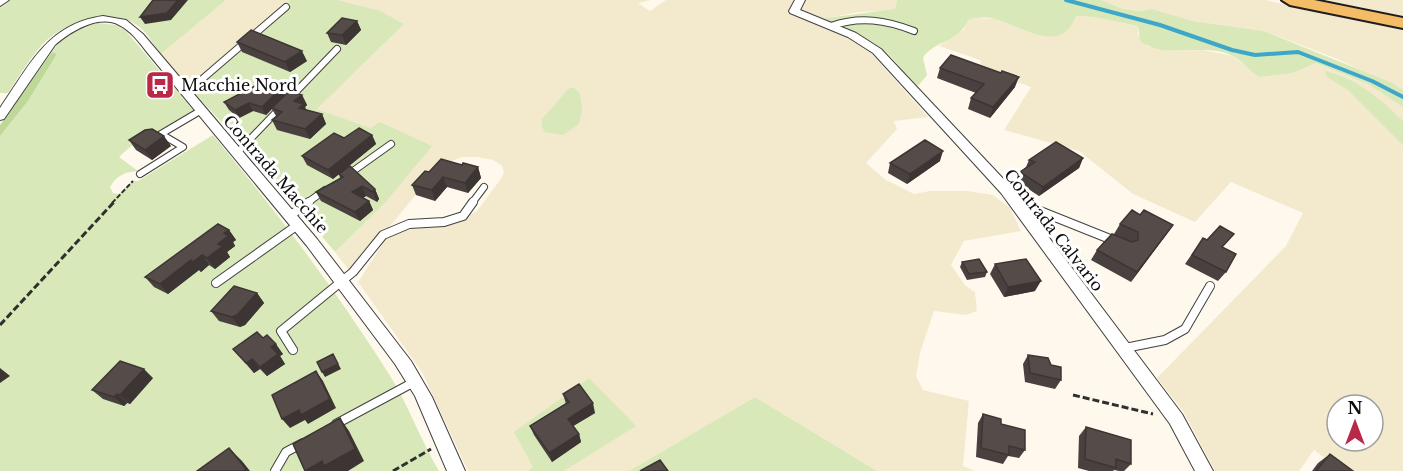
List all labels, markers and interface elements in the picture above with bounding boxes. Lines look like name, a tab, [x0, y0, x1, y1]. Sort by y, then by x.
bus stop icon: Macchie Nord	[144, 69, 176, 101]
place label: Macchie Nord	[181, 75, 298, 95]
street label: Contrada Macchie	[219, 111, 333, 237]
street label: Contrada Calvario	[1000, 165, 1108, 295]
north arrow	[1325, 393, 1385, 453]
text: N	[1347, 398, 1363, 418]

